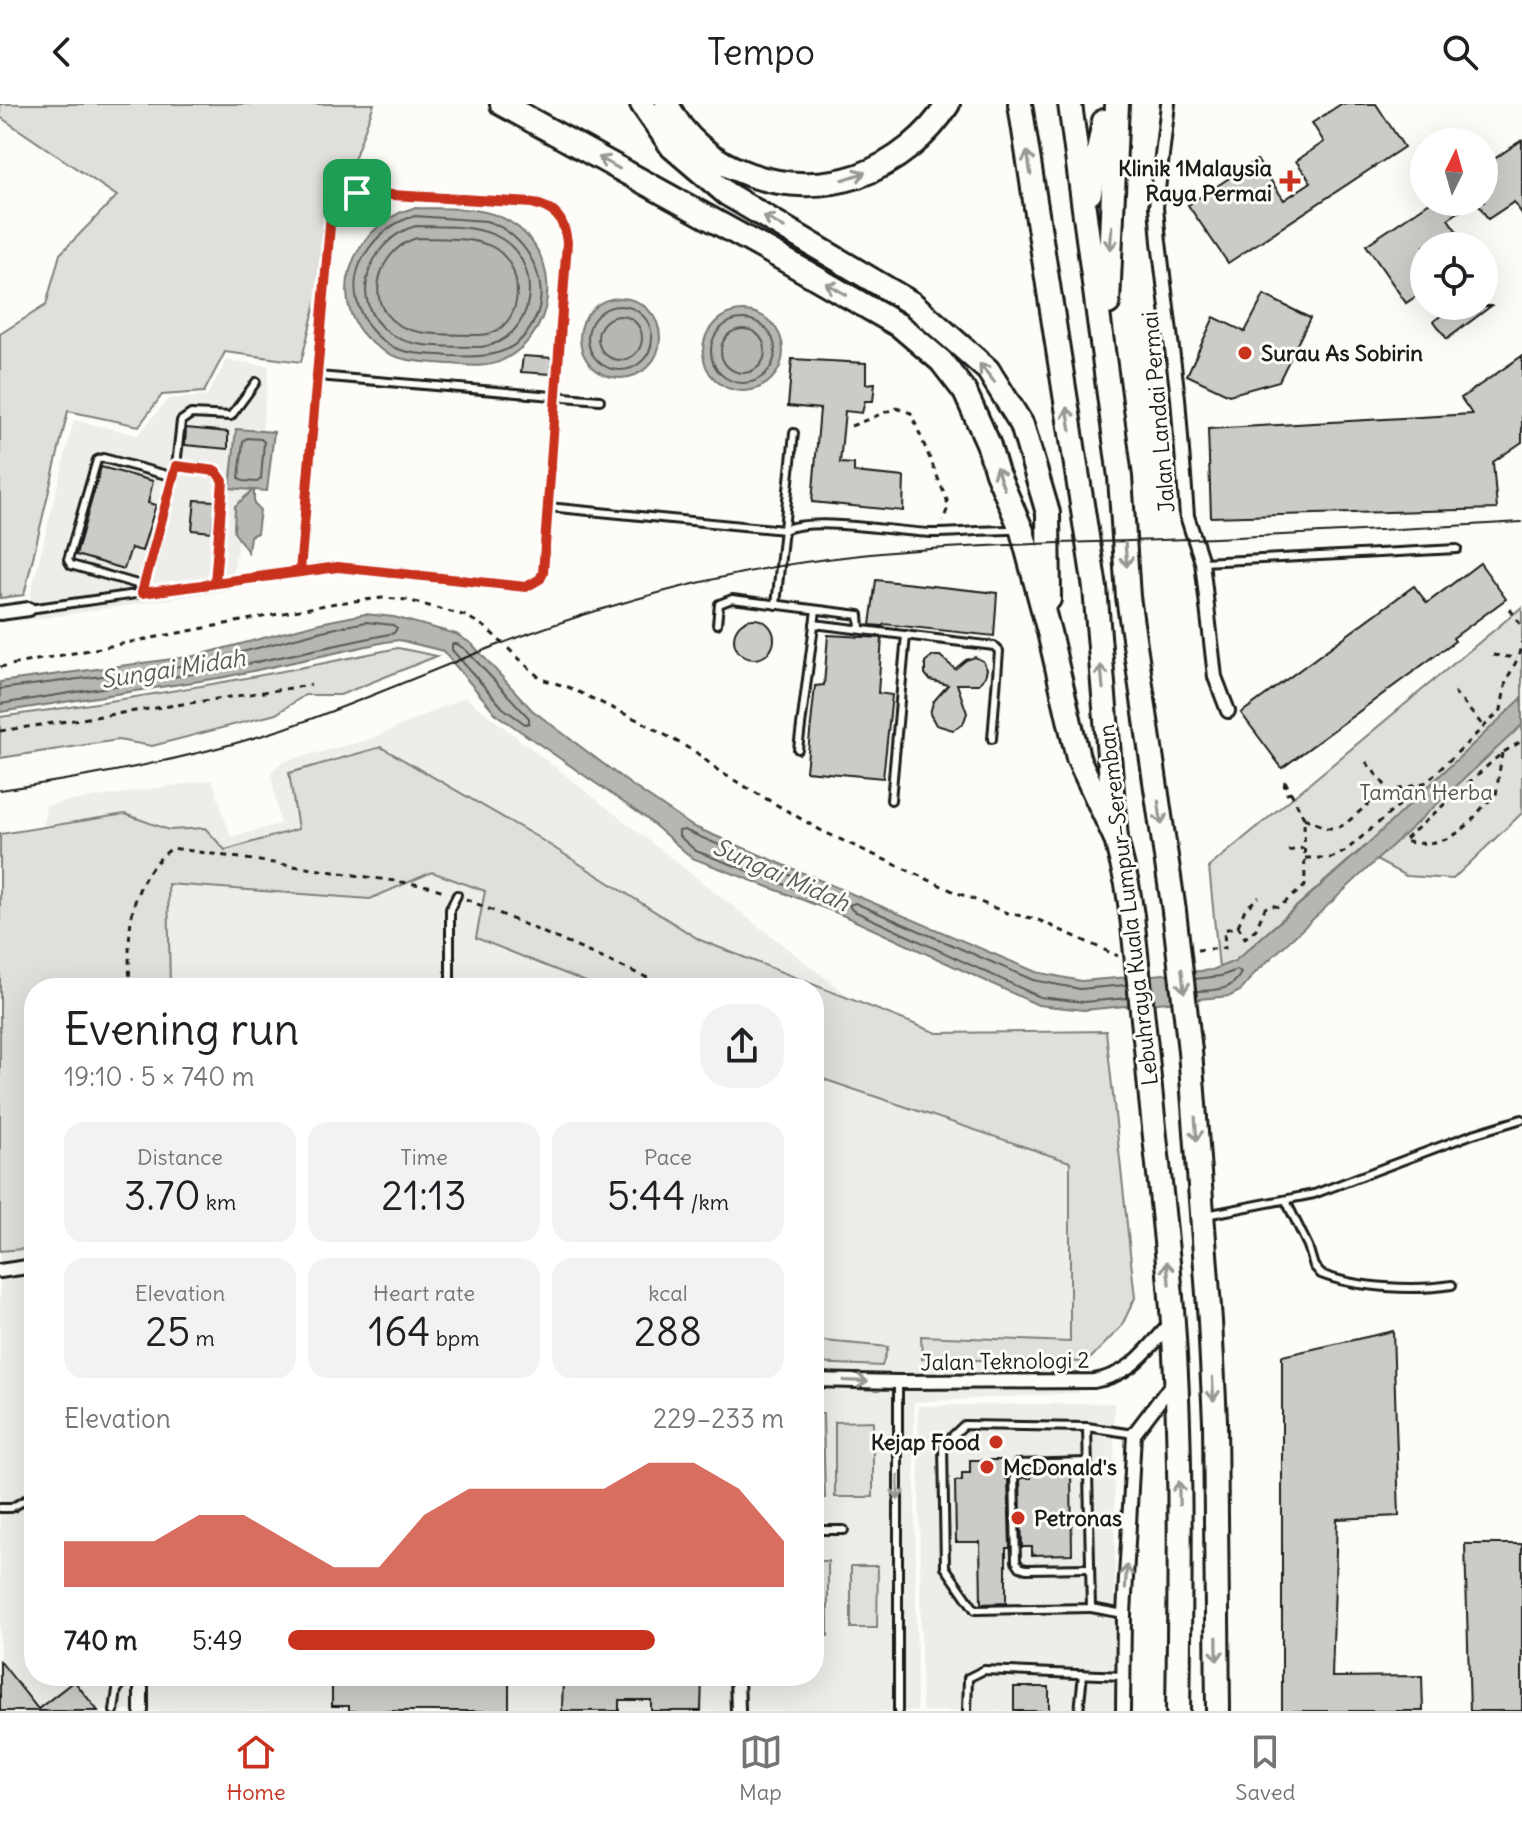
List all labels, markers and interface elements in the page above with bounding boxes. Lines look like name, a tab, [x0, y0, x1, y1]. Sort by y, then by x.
icon: back	[40, 30, 84, 74]
text: Tempo	[707, 30, 815, 75]
icon: search	[1438, 30, 1482, 74]
north arrow	[1410, 128, 1498, 216]
map controls	[1410, 128, 1498, 320]
one-way arrow	[1021, 150, 1036, 176]
place label: Klinik 1Malaysia Raya Permai	[1118, 154, 1272, 207]
one-way arrow	[598, 155, 621, 171]
pin	[323, 159, 391, 227]
one-way arrow	[841, 168, 866, 182]
marker: Klinik 1Malaysia Raya Permai	[1279, 170, 1301, 192]
icon: arrive	[335, 171, 379, 215]
one-way arrow	[763, 214, 786, 230]
one-way arrow	[1103, 224, 1118, 251]
button: locate	[1410, 232, 1498, 320]
one-way arrow	[825, 281, 848, 297]
street label: Jalan Landai Permai	[1135, 310, 1181, 514]
place label: Surau As Sobirin	[1261, 339, 1423, 367]
marker: Surau As Sobirin	[1236, 344, 1254, 362]
one-way arrow	[979, 363, 996, 384]
one-way arrow	[1061, 407, 1076, 433]
one-way arrow	[992, 467, 1006, 491]
one-way arrow	[1118, 541, 1133, 568]
water label: Sungai Midah	[98, 642, 248, 694]
one-way arrow	[1094, 664, 1109, 691]
street label: Lebuhraya Kuala Lumpur–Seremban	[1092, 723, 1164, 1087]
park label: Taman Herba	[1359, 778, 1493, 806]
one-way arrow	[1153, 800, 1168, 825]
water label: Sungai Midah	[709, 831, 855, 918]
one-way arrow	[1175, 967, 1190, 994]
text: Evening run	[64, 1002, 299, 1057]
button: share	[700, 1004, 784, 1088]
text: 19:10 · 5 × 740 m	[64, 1060, 254, 1093]
one-way arrow	[1189, 1115, 1204, 1142]
text: Distance	[137, 1143, 223, 1171]
text: Time	[400, 1143, 448, 1171]
text: Pace	[644, 1143, 692, 1171]
text: 3.70	[124, 1171, 201, 1221]
text: 21:13	[381, 1171, 467, 1221]
text: 5:44	[607, 1171, 685, 1221]
text: km	[201, 1188, 236, 1216]
text: /km	[685, 1188, 729, 1216]
one-way arrow	[1160, 1260, 1175, 1287]
text: Elevation	[135, 1279, 225, 1307]
text: Heart rate	[373, 1279, 475, 1307]
text: kcal	[648, 1279, 688, 1307]
text: 25	[145, 1307, 190, 1357]
text: 164	[368, 1307, 430, 1357]
text: 288	[634, 1307, 702, 1357]
text: m	[190, 1324, 215, 1352]
text: bpm	[430, 1324, 480, 1352]
street label: Jalan Teknologi 2	[920, 1346, 1090, 1376]
one-way arrow	[842, 1374, 869, 1389]
one-way arrow	[1206, 1375, 1221, 1402]
text: Elevation	[64, 1402, 171, 1435]
text: 229–233 m	[653, 1402, 784, 1435]
place label: Kejap Food	[871, 1428, 980, 1456]
marker: Kejap Food	[987, 1433, 1005, 1451]
place label: McDonald's	[1003, 1453, 1117, 1481]
marker: McDonald's	[978, 1458, 996, 1476]
one-way arrow	[890, 1474, 906, 1501]
one-way arrow	[1171, 1480, 1186, 1507]
place label: Petronas	[1034, 1504, 1122, 1532]
marker: Petronas	[1009, 1509, 1027, 1527]
one-way arrow	[1119, 1564, 1134, 1591]
text: 740 m	[64, 1624, 137, 1657]
text: 5:49	[192, 1624, 243, 1657]
one-way arrow	[1209, 1635, 1225, 1662]
tab: Home	[226, 1730, 286, 1806]
tab: Map	[739, 1730, 783, 1806]
tab: Saved	[1235, 1730, 1296, 1806]

